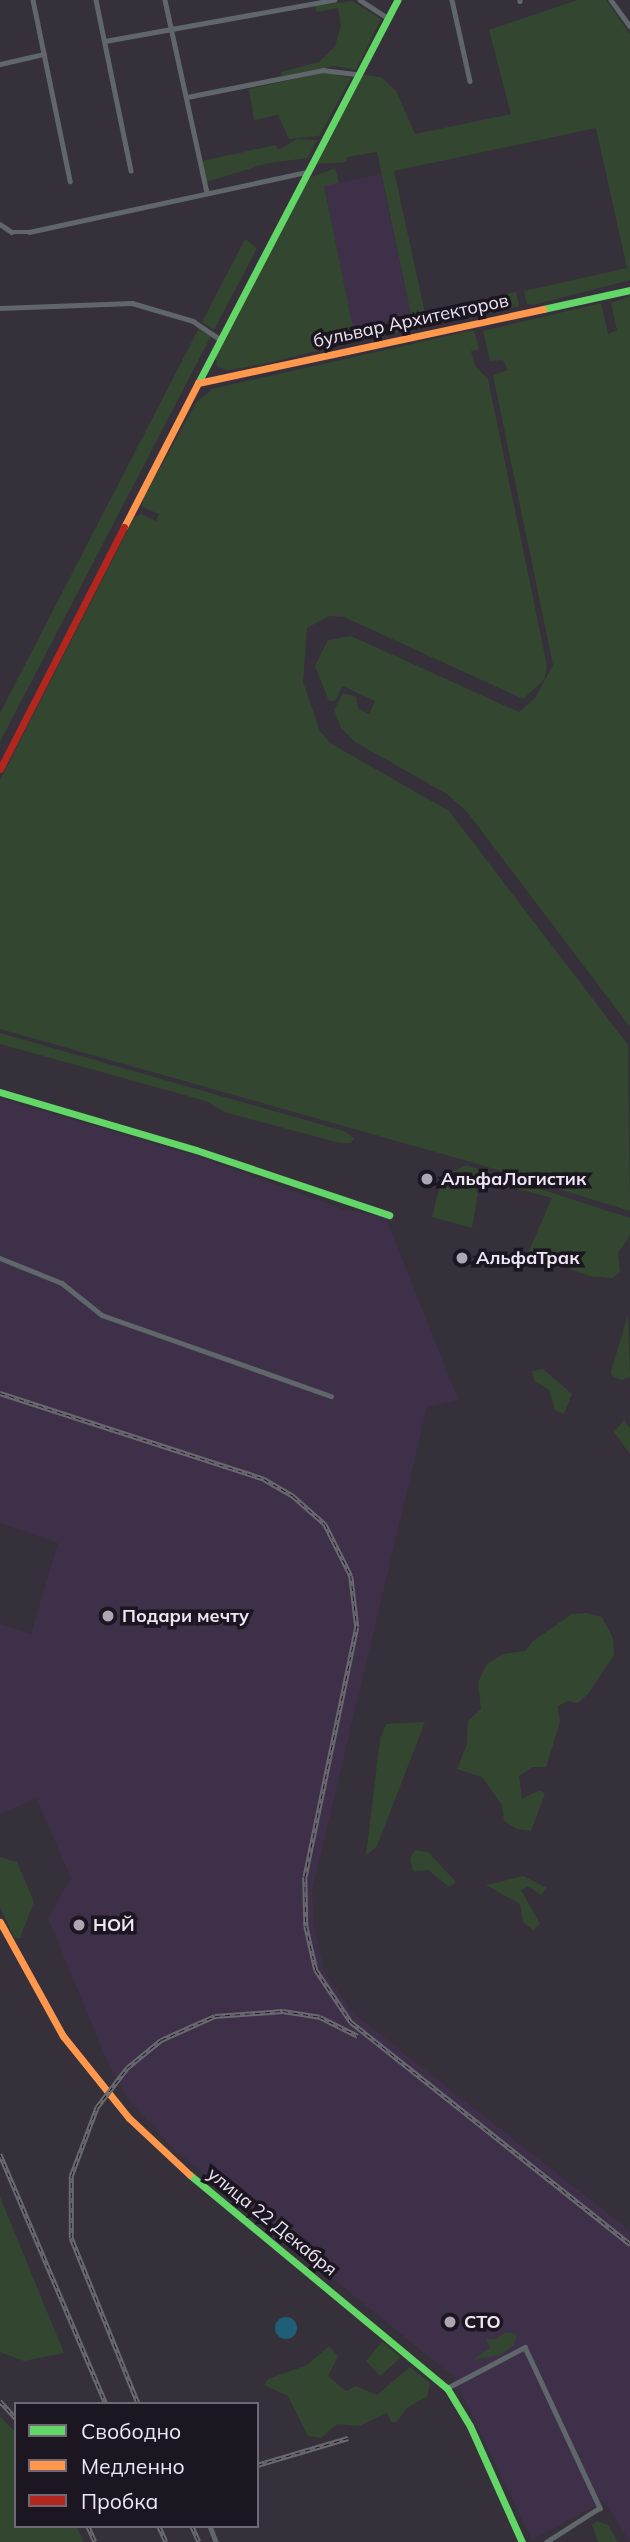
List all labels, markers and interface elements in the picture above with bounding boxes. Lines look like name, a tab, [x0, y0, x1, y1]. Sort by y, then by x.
street label: бульвар Архитекторов	[311, 290, 511, 352]
place label: АльфаЛогистик	[441, 1168, 586, 1190]
marker: АльфаЛогистик	[419, 1171, 435, 1187]
place label: АльфаТрак	[476, 1247, 579, 1269]
marker: АльфаТрак	[454, 1250, 470, 1266]
place label: Подари мечту	[122, 1605, 249, 1627]
marker: Подари мечту	[100, 1608, 116, 1624]
place label: НОЙ	[93, 1914, 135, 1936]
marker: НОЙ	[71, 1917, 87, 1933]
street label: улица 22 Декабря	[203, 2163, 341, 2281]
place label: СТО	[464, 2311, 501, 2333]
marker: СТО	[442, 2314, 458, 2330]
legend	[14, 2402, 259, 2528]
text: Свободно	[81, 2418, 181, 2444]
text: Медленно	[81, 2453, 185, 2479]
text: Пробка	[81, 2488, 158, 2514]

